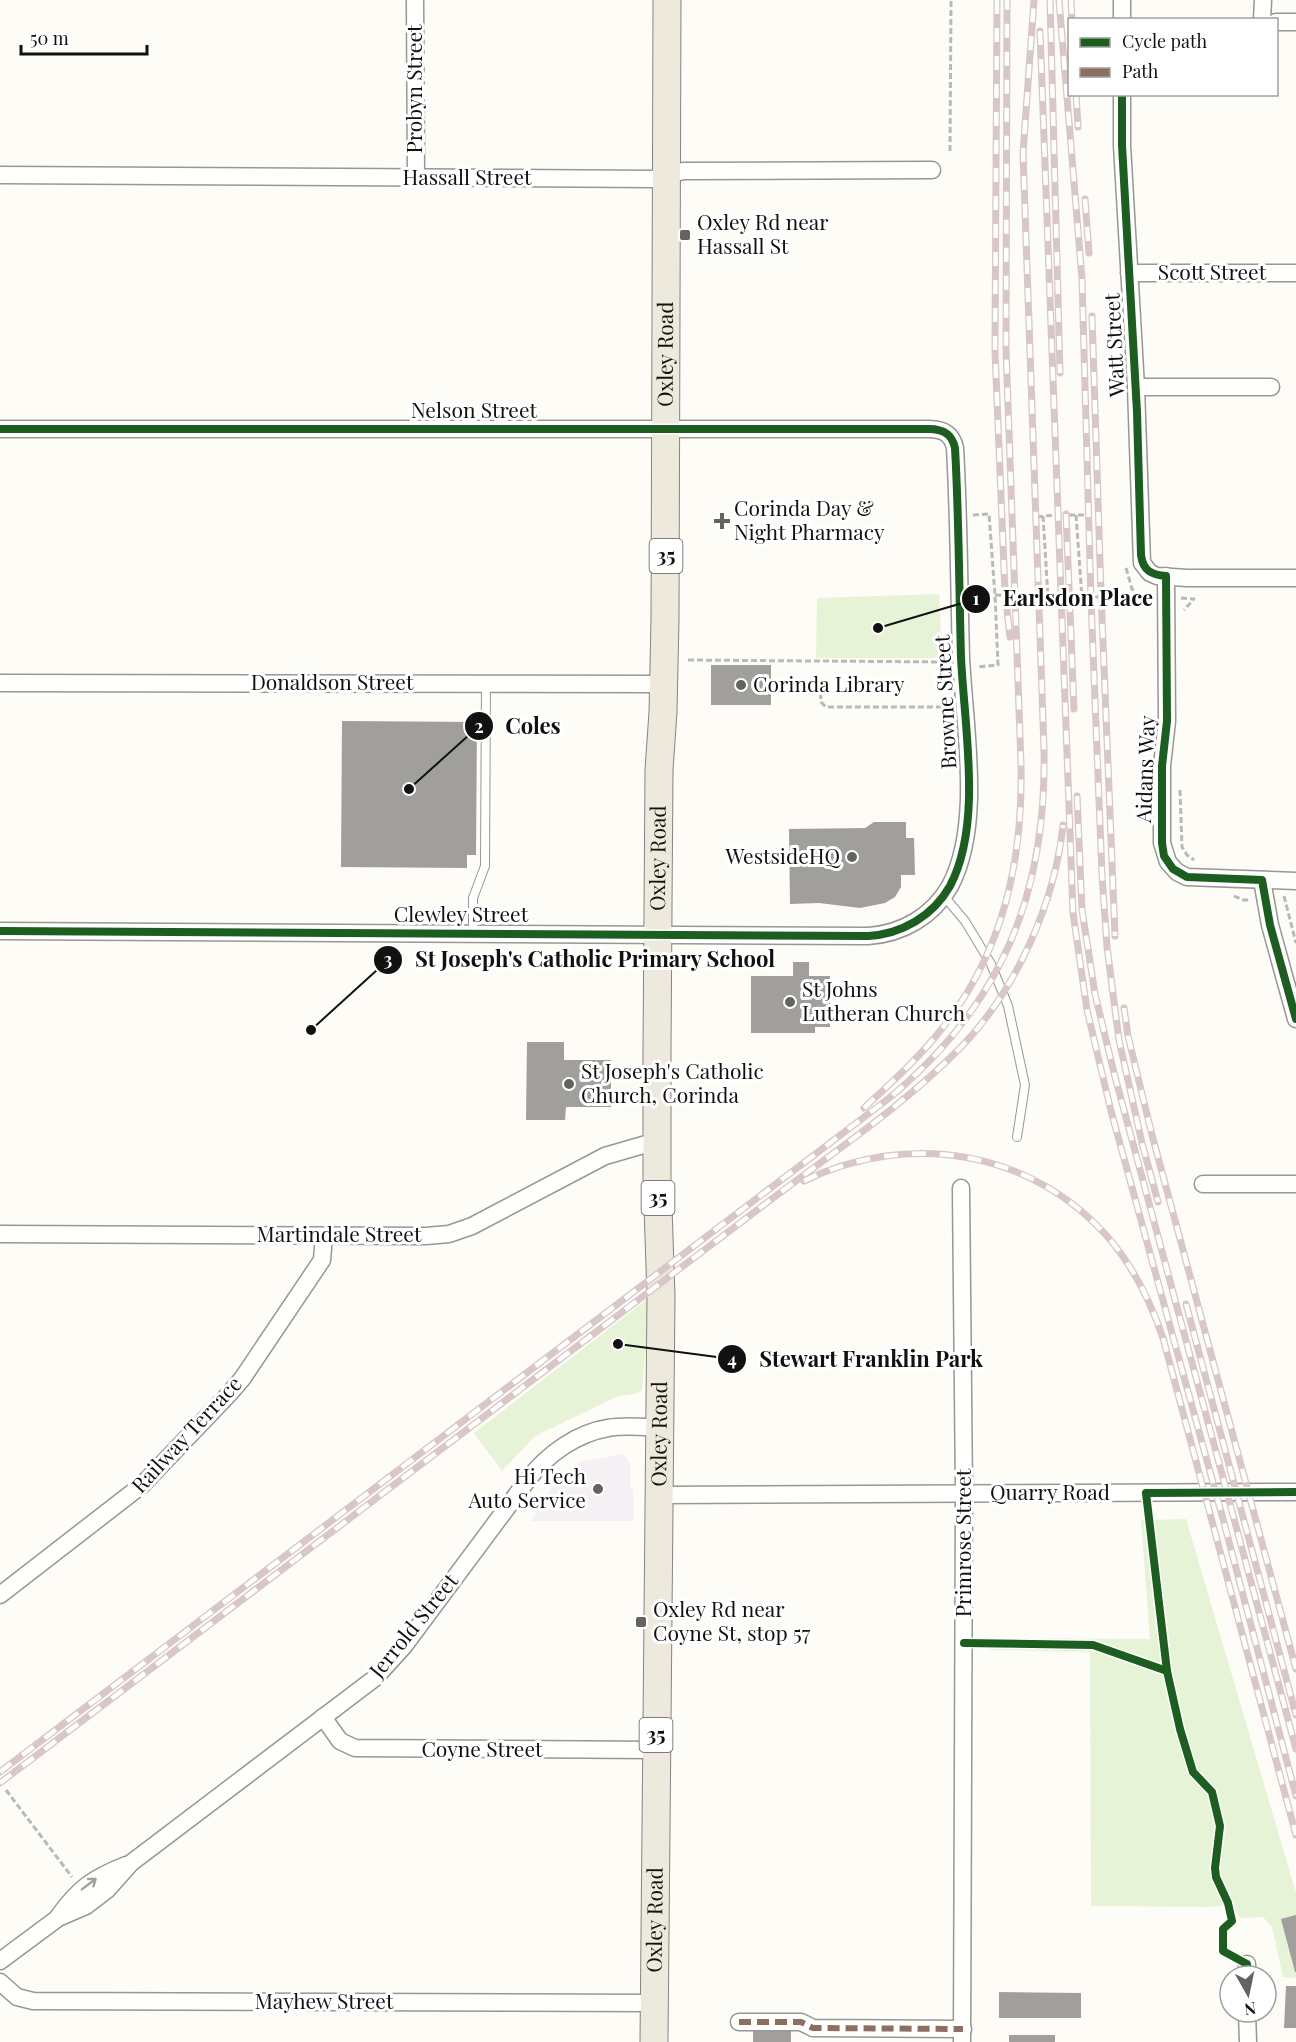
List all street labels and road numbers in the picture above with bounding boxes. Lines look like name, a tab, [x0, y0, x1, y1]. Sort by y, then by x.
street label: Probyn Street	[399, 24, 427, 154]
street label: Hassall Street	[402, 162, 532, 190]
street label: Scott Street	[1158, 257, 1267, 285]
street label: Watt Street	[1096, 292, 1130, 399]
street label: Oxley Road	[650, 301, 678, 407]
street label: Nelson Street	[411, 395, 538, 423]
road number: 35	[650, 539, 682, 573]
street label: Browne Street	[926, 634, 961, 770]
street label: Donaldson Street	[251, 667, 414, 695]
street label: Aidans Way	[1128, 714, 1160, 824]
street label: Oxley Road	[642, 805, 671, 911]
street label: Clewley Street	[394, 899, 529, 927]
road number: 35	[642, 1181, 674, 1215]
street label: Martindale Street	[257, 1219, 422, 1247]
street label: Railway Terrace	[124, 1369, 247, 1498]
street label: Oxley Road	[643, 1381, 672, 1487]
street label: Primrose Street	[948, 1468, 976, 1617]
street label: Quarry Road	[990, 1477, 1110, 1505]
street label: Jerrold Street	[361, 1566, 463, 1683]
road number: 35	[640, 1718, 672, 1752]
street label: Coyne Street	[421, 1734, 543, 1762]
street label: Oxley Road	[639, 1867, 668, 1973]
street label: Mayhew Street	[255, 1986, 394, 2014]

